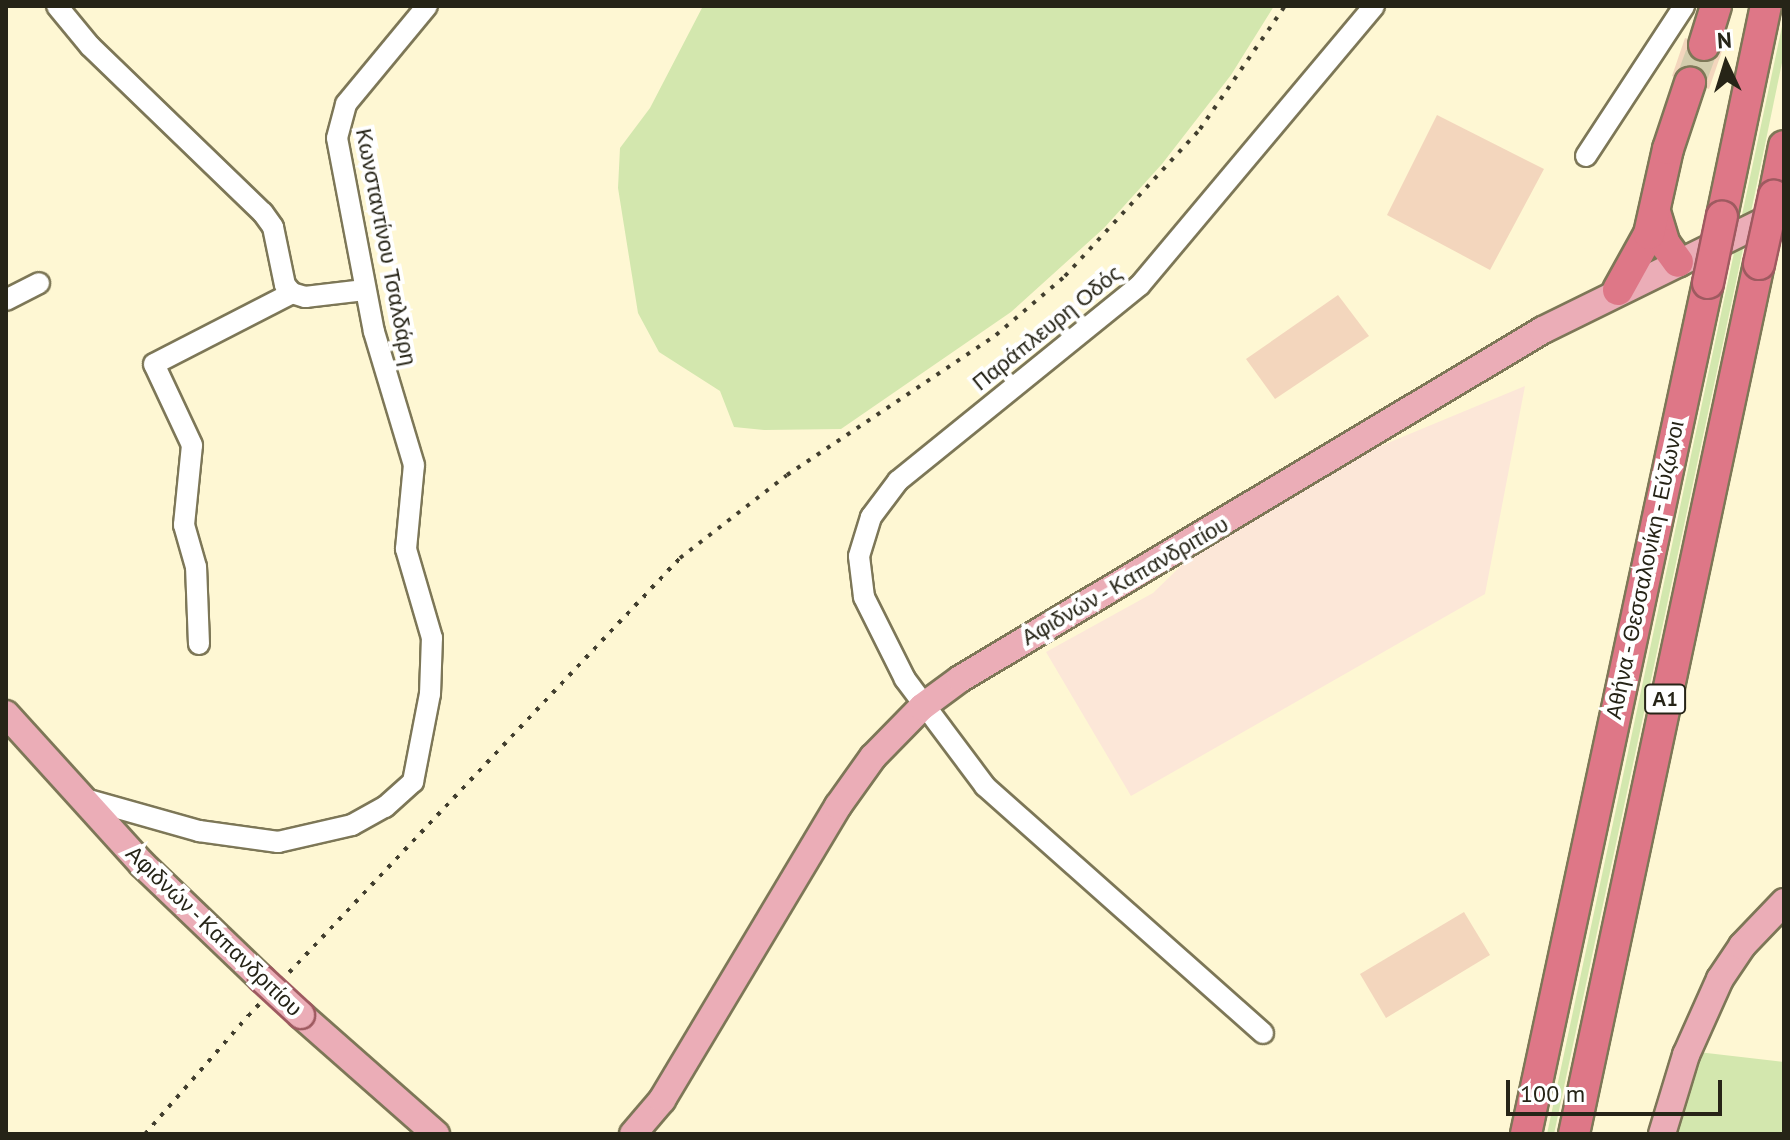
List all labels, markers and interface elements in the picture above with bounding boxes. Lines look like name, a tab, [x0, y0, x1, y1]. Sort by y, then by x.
north arrow	[1686, 24, 1766, 104]
text: N	[1716, 26, 1733, 55]
street label: Κωνσταντίνου Τσαλδάρη	[350, 126, 422, 368]
street label: Παράπλευρη Οδός	[967, 260, 1127, 396]
street label: Αθήνα - Θεσσαλονίκη - Εύζωνοι	[1600, 415, 1690, 725]
street label: Αφιδνών - Καπανδριτίου	[1015, 510, 1235, 652]
road number: Α1	[1643, 683, 1687, 715]
street label: Αφιδνών - Καπανδριτίου	[119, 839, 309, 1023]
scale bar	[1510, 1064, 1726, 1114]
text: 100 m	[1520, 1078, 1585, 1109]

